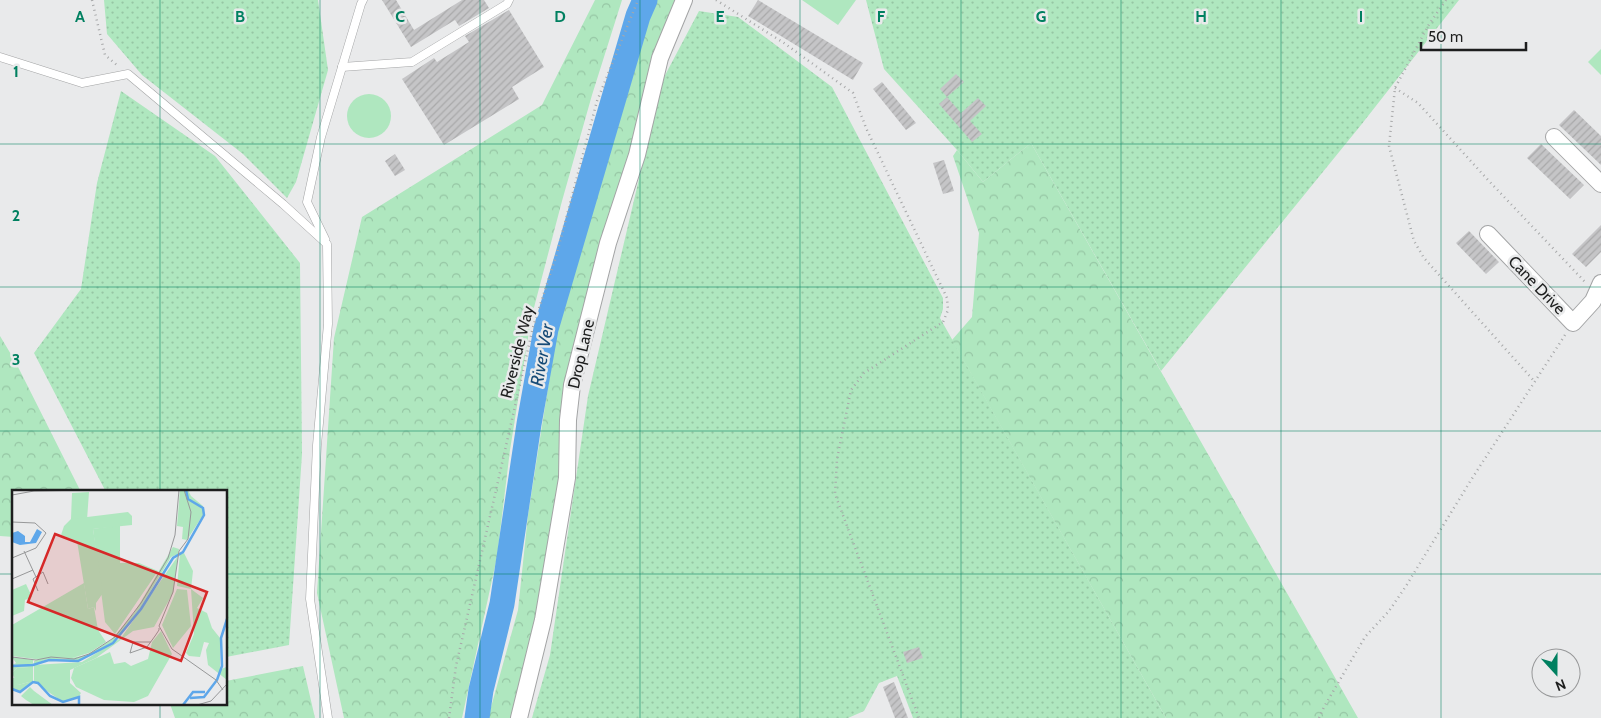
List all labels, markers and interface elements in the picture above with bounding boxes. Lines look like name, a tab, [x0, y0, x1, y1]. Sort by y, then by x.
text: A	[75, 7, 85, 26]
text: B	[235, 7, 245, 26]
text: C	[395, 7, 405, 26]
text: D	[554, 7, 566, 26]
text: E	[715, 7, 725, 26]
text: F	[877, 7, 886, 26]
text: G	[1036, 7, 1046, 26]
text: H	[1195, 7, 1207, 26]
text: I	[1359, 7, 1363, 26]
scale bar	[1421, 20, 1526, 52]
text: 50 m	[1428, 28, 1463, 46]
text: 1	[13, 62, 19, 81]
text: 2	[12, 206, 20, 225]
street label: Cane Drive	[1504, 252, 1570, 318]
street label: Riverside Way	[496, 304, 538, 400]
street label: Drop Lane	[564, 318, 598, 390]
water label: River Ver	[526, 321, 559, 388]
text: 3	[12, 350, 20, 369]
inset map	[12, 490, 228, 706]
north arrow	[1531, 648, 1581, 698]
text: N	[1553, 675, 1569, 695]

